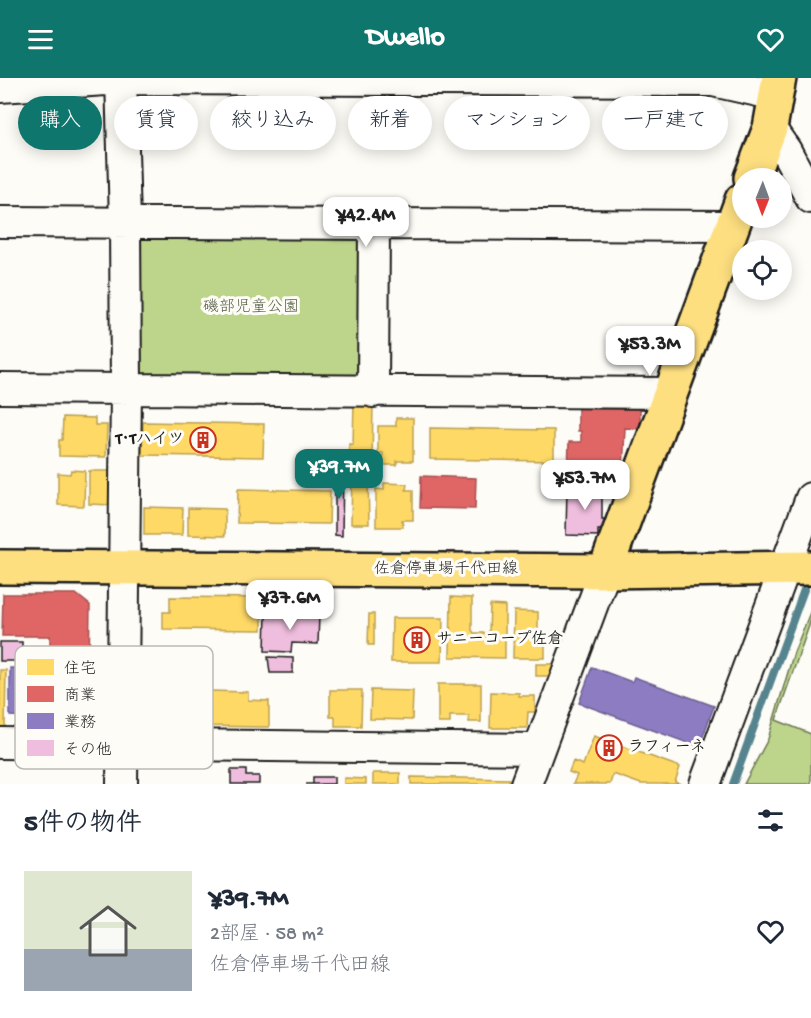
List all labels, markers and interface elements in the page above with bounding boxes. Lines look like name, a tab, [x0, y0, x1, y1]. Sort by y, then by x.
icon: menu	[24, 23, 57, 56]
text: Dwello	[366, 23, 445, 55]
icon: heart	[754, 23, 787, 56]
chip: 購入	[18, 96, 102, 150]
chip: 賃貸	[114, 96, 198, 150]
chip: 絞り込み	[210, 96, 336, 150]
chip: 新着	[348, 96, 432, 150]
chip: マンション	[444, 96, 590, 150]
chip: 一戸建て	[602, 96, 728, 150]
north arrow	[732, 168, 792, 228]
map controls	[732, 168, 792, 300]
pin: ¥42.4M	[317, 197, 415, 248]
text: ¥42.4M	[337, 205, 395, 228]
button: locate	[732, 240, 792, 300]
park label: 磯部児童公園	[203, 297, 299, 318]
pin: ¥53.3M	[601, 326, 699, 377]
text: ¥53.3M	[620, 334, 680, 357]
building icon: T･Tハイツ	[188, 425, 218, 455]
place label: T･Tハイツ	[114, 431, 184, 450]
pin: ¥39.7M	[290, 449, 388, 500]
text: ¥39.7M	[309, 457, 369, 480]
pin: ¥53.7M	[536, 460, 634, 511]
text: ¥53.7M	[555, 468, 615, 491]
street label: 佐倉停車場千代田線	[374, 559, 518, 580]
pin: ¥37.6M	[241, 580, 339, 631]
text: ¥37.6M	[260, 588, 320, 611]
building icon: サニーコープ佐倉	[402, 625, 432, 655]
place label: サニーコープ佐倉	[436, 630, 563, 650]
legend	[15, 646, 213, 769]
text: 住宅	[64, 660, 96, 680]
text: 商業	[64, 687, 96, 707]
text: 業務	[64, 714, 96, 734]
building icon: ラフィーネ	[594, 733, 624, 763]
place label: ラフィーネ	[628, 738, 706, 758]
text: その他	[64, 741, 112, 761]
icon: filters	[754, 804, 787, 837]
text: 5件の物件	[24, 810, 142, 841]
text: ¥39.7M	[210, 885, 288, 916]
icon: home	[72, 895, 144, 967]
icon: heart	[754, 915, 787, 948]
text: 2部屋 · 58 m²	[210, 924, 324, 947]
text: 佐倉停車場千代田線	[210, 955, 390, 978]

